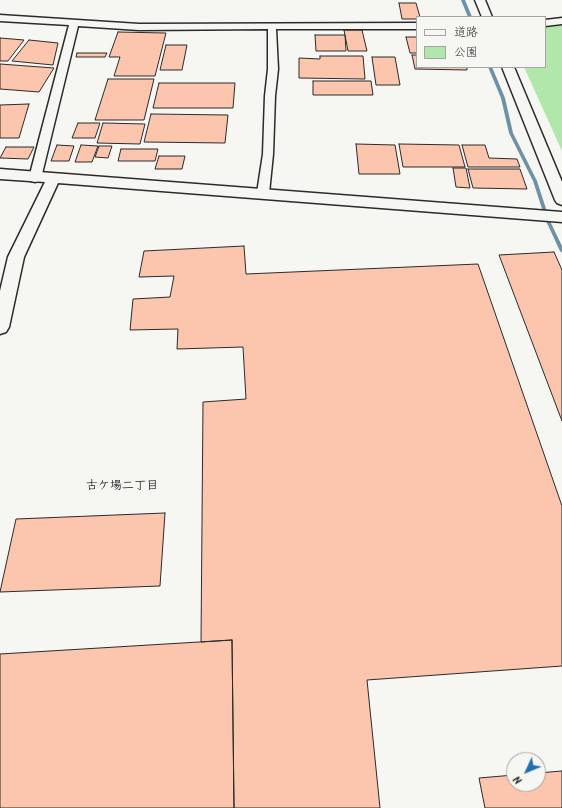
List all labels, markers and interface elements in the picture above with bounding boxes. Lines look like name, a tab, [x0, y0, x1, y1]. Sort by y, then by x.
legend	[416, 16, 546, 68]
text: 道路	[454, 23, 478, 42]
text: 公園	[454, 43, 478, 62]
district label: 古ケ場二丁目	[86, 480, 158, 494]
north arrow	[506, 752, 546, 792]
text: N	[509, 771, 527, 788]

